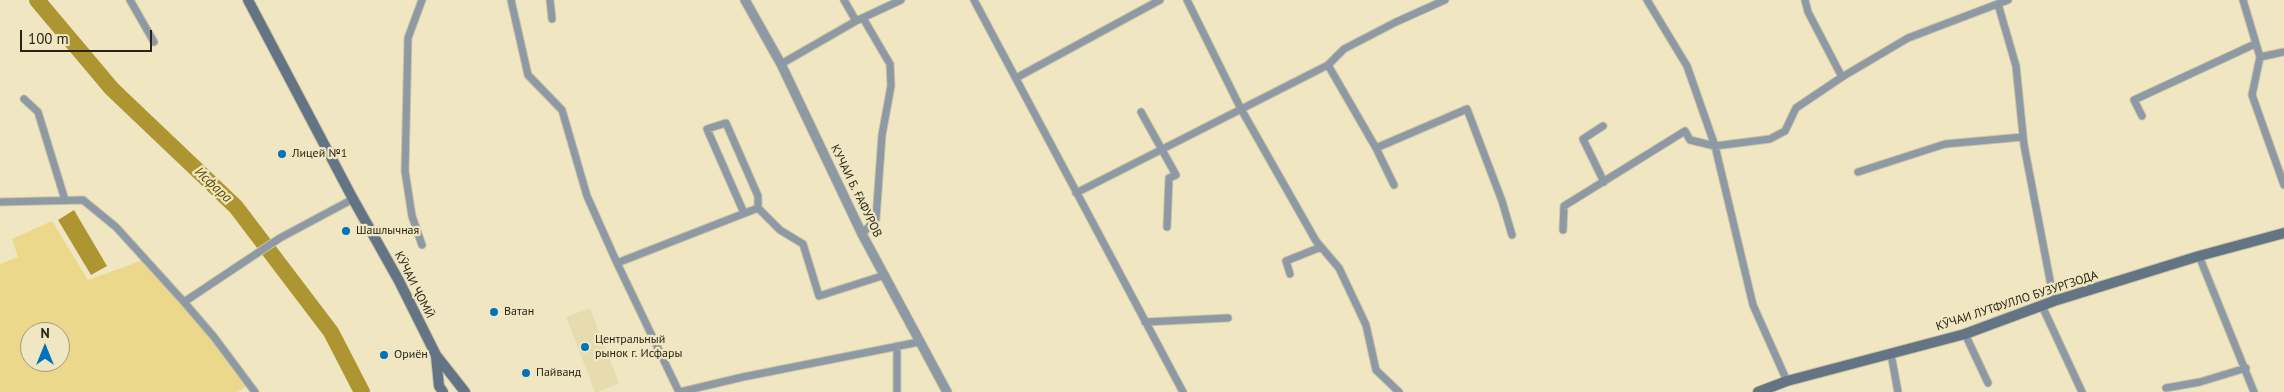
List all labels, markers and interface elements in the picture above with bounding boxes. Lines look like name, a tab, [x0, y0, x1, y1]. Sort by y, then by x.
scale bar	[22, 20, 155, 52]
text: 100 m	[28, 29, 69, 48]
street label: КУЧАИ Б. ҒАФУРОВ	[827, 142, 885, 240]
place label: Лицей №1	[292, 147, 347, 161]
marker: Лицей №1	[276, 148, 288, 160]
water label: Исфара	[191, 164, 235, 206]
place label: Шашлычная	[356, 224, 419, 238]
marker: Шашлычная	[340, 225, 352, 237]
street label: КӮЧАИ ҶОМӢ	[391, 249, 437, 321]
street label: КӮЧАИ ЛУТФУЛЛО БУЗУРГЗОДА	[1934, 268, 2100, 334]
place label: Ватан	[504, 305, 534, 319]
marker: Ватан	[488, 306, 500, 318]
north arrow	[20, 322, 70, 372]
text: N	[40, 324, 50, 342]
place label: Центральный рынок г. Исфары	[595, 333, 682, 361]
marker: Центральный рынок г. Исфары	[579, 341, 591, 353]
place label: Ориён	[394, 348, 428, 362]
marker: Ориён	[378, 349, 390, 361]
place label: Пайванд	[536, 366, 581, 380]
marker: Пайванд	[520, 367, 532, 379]

